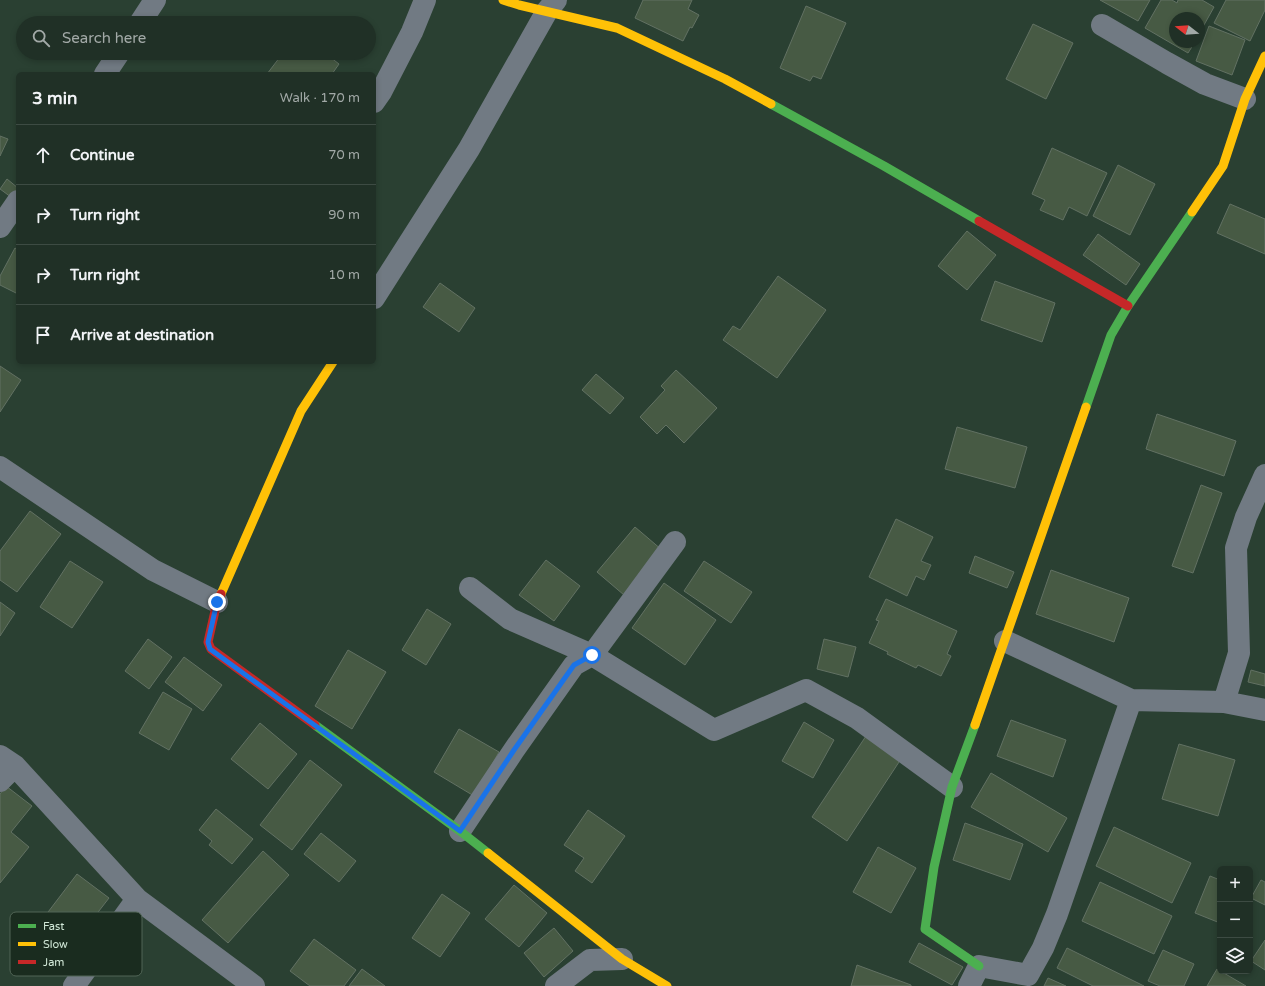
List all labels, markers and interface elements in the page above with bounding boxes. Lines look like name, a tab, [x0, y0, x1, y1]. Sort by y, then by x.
north arrow	[1169, 12, 1205, 48]
search box	[16, 16, 376, 60]
icon: search	[30, 27, 52, 49]
text: Search here	[62, 29, 146, 47]
text: 3 min	[32, 88, 77, 109]
text: Walk · 170 m	[280, 90, 360, 106]
icon: ahead	[32, 144, 54, 166]
text: Continue	[70, 146, 134, 164]
text: 70 m	[328, 147, 360, 163]
icon: right	[32, 204, 54, 226]
text: Turn right	[70, 206, 140, 224]
text: 90 m	[328, 207, 360, 223]
icon: right	[32, 264, 54, 286]
text: Turn right	[70, 266, 140, 284]
text: 10 m	[328, 267, 360, 283]
icon: arrive	[32, 324, 54, 346]
text: Arrive at destination	[70, 326, 214, 344]
route end	[208, 593, 226, 611]
route start	[583, 646, 601, 664]
map controls	[1217, 866, 1253, 974]
button: +	[1217, 866, 1253, 902]
button: −	[1217, 902, 1253, 938]
legend	[10, 912, 142, 976]
text: Fast	[43, 920, 64, 933]
text: Slow	[43, 938, 68, 951]
button: layers	[1217, 938, 1253, 974]
text: Jam	[43, 956, 64, 969]

